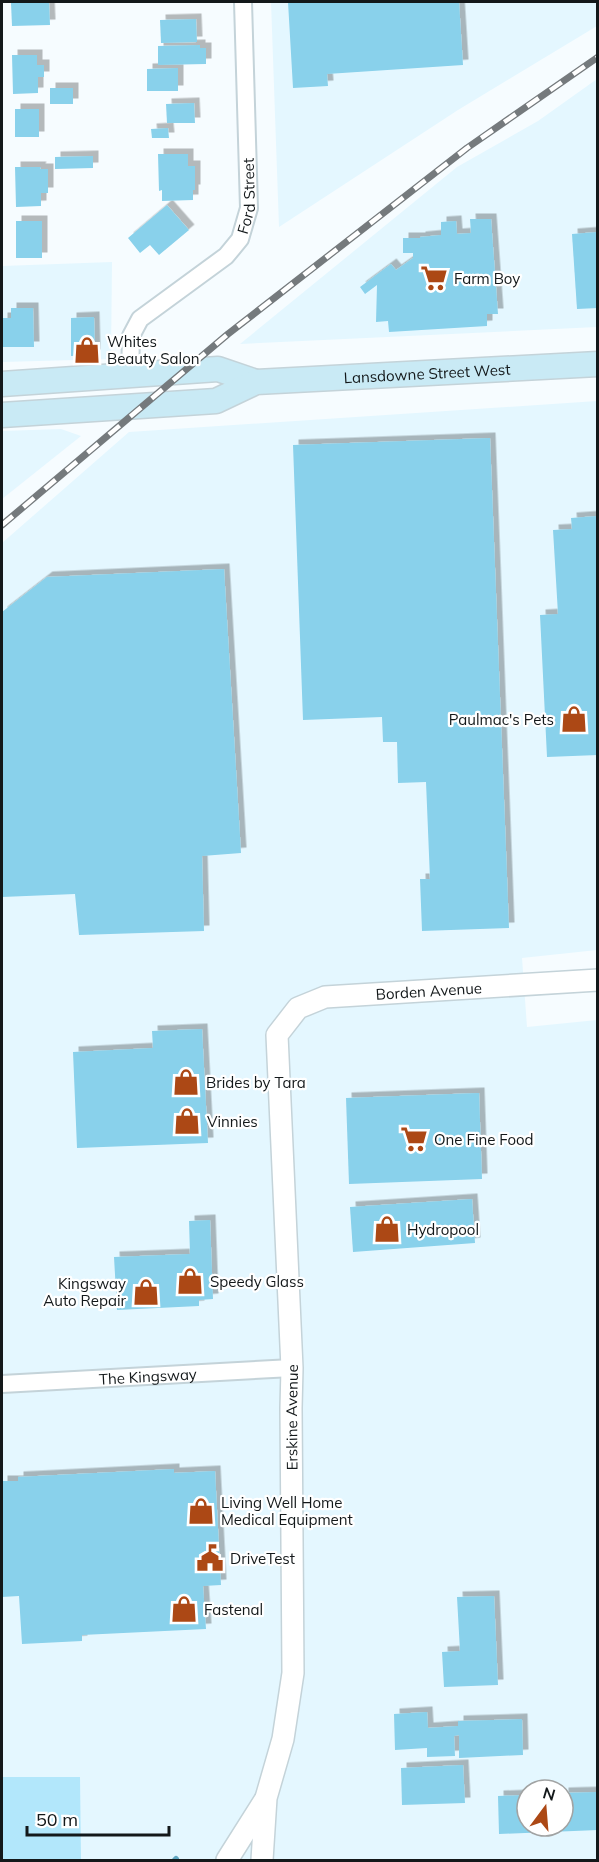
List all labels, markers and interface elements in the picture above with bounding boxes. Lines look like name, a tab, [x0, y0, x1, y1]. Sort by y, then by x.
street label: Ford Street	[233, 158, 259, 236]
supermarket icon: Farm Boy	[419, 263, 449, 293]
place label: Farm Boy	[454, 269, 520, 288]
place label: Whites Beauty Salon	[107, 332, 200, 368]
shop icon: Whites Beauty Salon	[72, 335, 102, 365]
street label: Lansdowne Street West	[343, 359, 511, 387]
shop icon: Paulmac's Pets	[559, 704, 589, 734]
place label: Paulmac's Pets	[449, 710, 554, 729]
street label: Borden Avenue	[375, 978, 482, 1003]
shop icon: Brides by Tara	[171, 1067, 201, 1097]
place label: Brides by Tara	[206, 1073, 306, 1092]
shop icon: Vinnies	[172, 1106, 202, 1136]
place label: Vinnies	[207, 1112, 258, 1131]
supermarket icon: One Fine Food	[399, 1124, 429, 1154]
place label: One Fine Food	[434, 1130, 534, 1149]
shop icon: Hydropool	[372, 1214, 402, 1244]
place label: Hydropool	[407, 1220, 479, 1239]
shop icon: Speedy Glass	[175, 1266, 205, 1296]
place label: Speedy Glass	[210, 1272, 304, 1291]
place label: Kingsway Auto Repair	[43, 1274, 127, 1310]
shop icon: Kingsway Auto Repair	[131, 1277, 161, 1307]
street label: The Kingsway	[98, 1364, 197, 1388]
street label: Erskine Avenue	[281, 1364, 302, 1470]
place label: Living Well Home Medical Equipment	[221, 1493, 353, 1529]
shop icon: Living Well Home Medical Equipment	[186, 1496, 216, 1526]
public building icon: DriveTest	[195, 1543, 225, 1573]
place label: DriveTest	[230, 1549, 295, 1568]
shop icon: Fastenal	[169, 1594, 199, 1624]
place label: Fastenal	[204, 1600, 263, 1619]
north arrow	[515, 1778, 575, 1838]
text: N	[541, 1782, 558, 1805]
scale bar	[27, 1799, 170, 1837]
text: 50 m	[36, 1808, 78, 1831]

